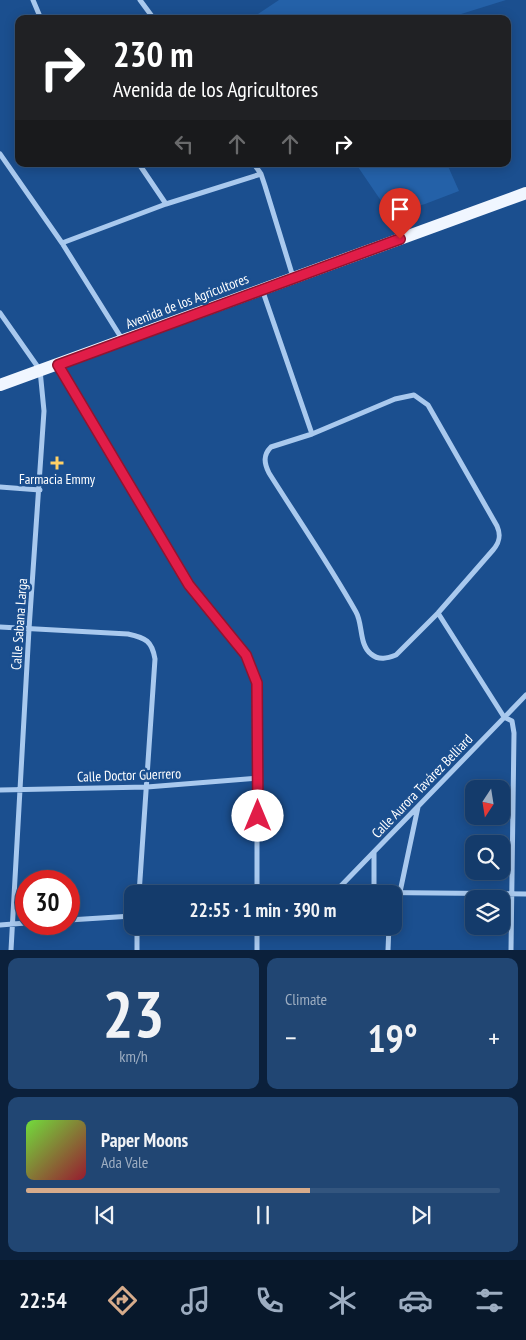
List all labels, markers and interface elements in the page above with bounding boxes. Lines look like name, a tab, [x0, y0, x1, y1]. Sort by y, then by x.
text: 230 m	[113, 31, 194, 77]
icon: right	[30, 35, 95, 100]
text: Avenida de los Agricultores	[113, 75, 318, 103]
icon: left	[170, 130, 198, 158]
icon: ahead	[223, 130, 251, 158]
icon: ahead	[276, 130, 304, 158]
icon: right	[329, 130, 357, 158]
pin	[379, 188, 421, 239]
icon: arrive	[386, 195, 414, 223]
street label: Avenida de los Agricultores	[123, 269, 251, 333]
marker: Farmacia Emmy	[51, 457, 63, 469]
place label: Farmacia Emmy	[19, 470, 96, 488]
street label: Calle Sabana Larga	[7, 578, 31, 670]
street label: Calle Aurora Tavárez Belliard	[368, 730, 476, 842]
street label: Calle Doctor Guerrero	[77, 764, 181, 786]
north arrow	[465, 780, 510, 825]
map controls	[465, 780, 510, 935]
position arrow	[231, 789, 283, 841]
button: search	[465, 835, 510, 880]
speed limit sign: 30	[15, 870, 80, 935]
button: layers	[465, 890, 510, 935]
text: 22:55 · 1 min · 390 m	[190, 898, 336, 922]
text: 23	[102, 971, 165, 1055]
text: Climate	[285, 989, 327, 1009]
text: 19°	[367, 1013, 418, 1062]
text: −	[285, 1019, 297, 1056]
text: +	[488, 1019, 500, 1056]
text: km/h	[119, 1046, 148, 1066]
text: Paper Moons	[101, 1128, 188, 1152]
text: Ada Vale	[101, 1152, 148, 1172]
icon: previous	[91, 1201, 119, 1229]
icon: pause	[249, 1201, 277, 1229]
icon: next	[407, 1201, 435, 1229]
icon: directions	[105, 1283, 140, 1318]
icon: music	[178, 1283, 213, 1318]
icon: phone	[252, 1283, 287, 1318]
icon: climate	[325, 1283, 360, 1318]
icon: car	[398, 1283, 433, 1318]
icon: filters	[472, 1283, 507, 1318]
text: 22:54	[19, 1286, 67, 1314]

